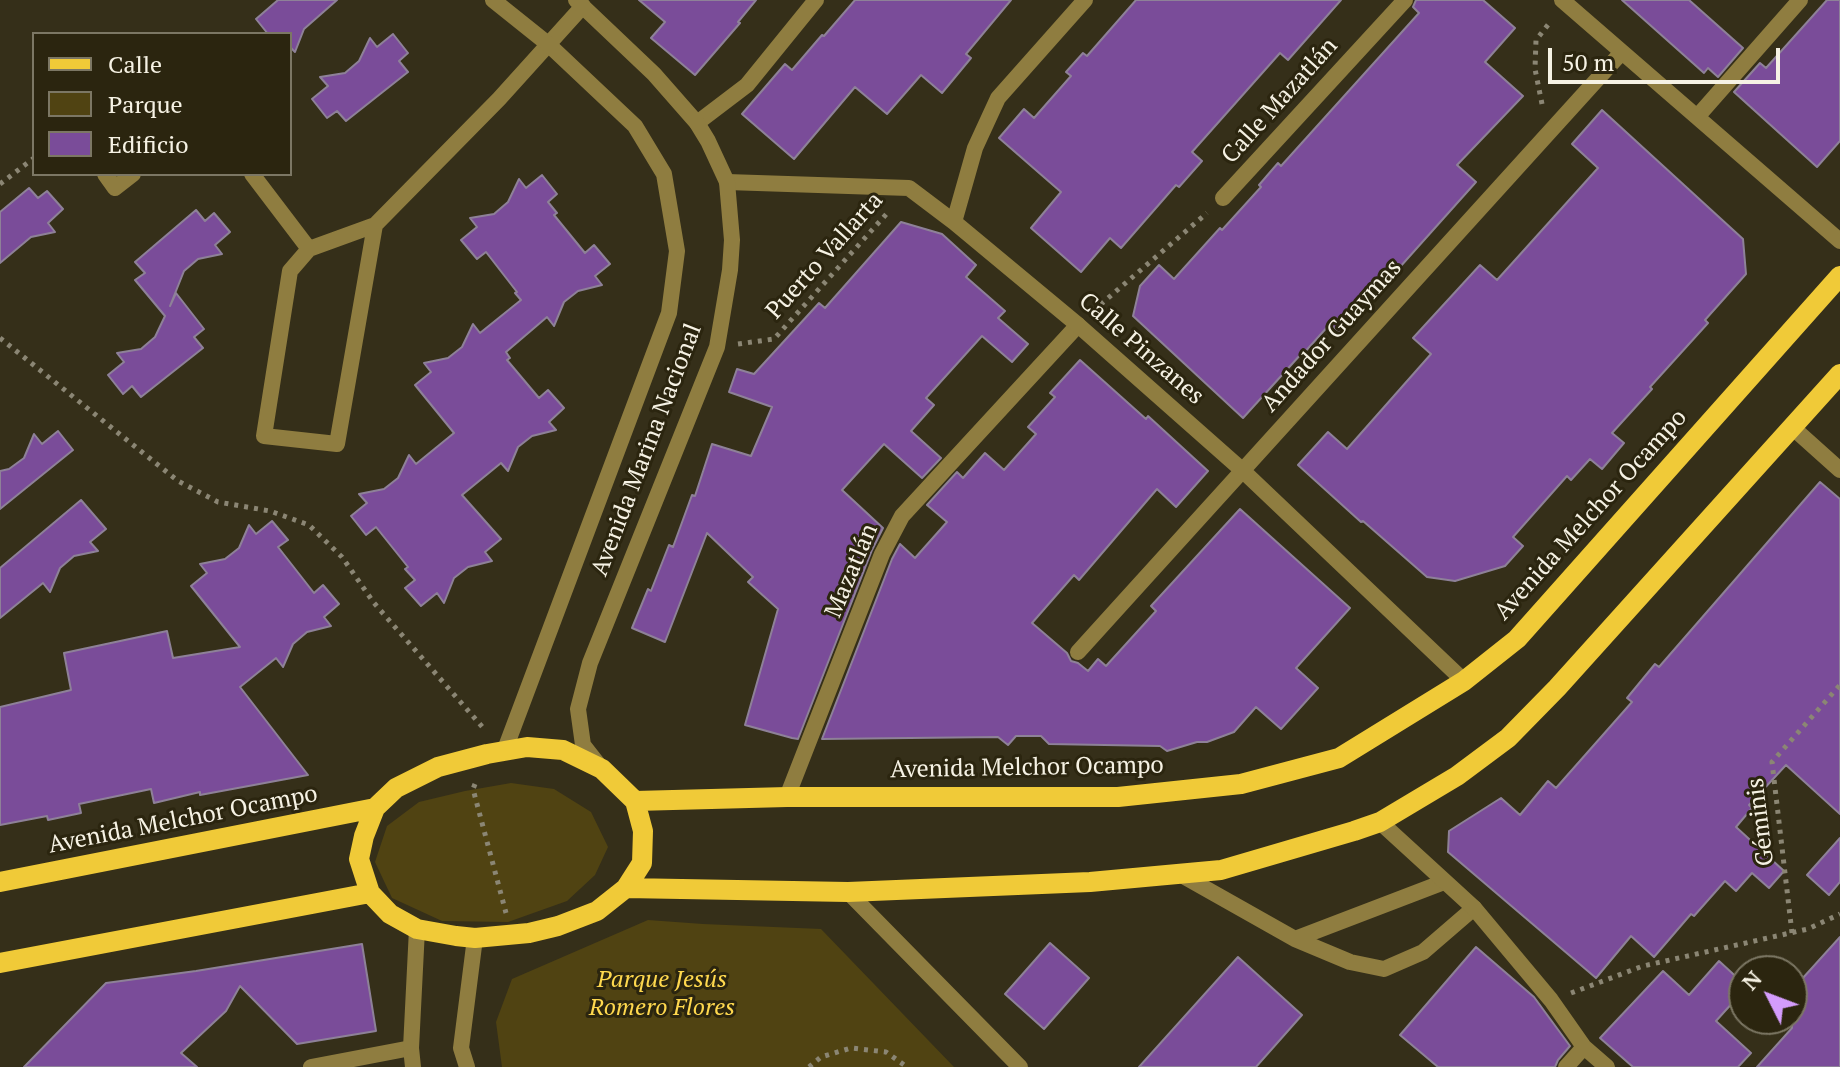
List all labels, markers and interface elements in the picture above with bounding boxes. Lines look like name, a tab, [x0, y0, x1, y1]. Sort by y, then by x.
legend	[32, 32, 292, 176]
street label: Calle Mazatlán	[1216, 32, 1344, 170]
scale bar	[1552, 32, 1784, 82]
text: 50 m	[1562, 46, 1614, 78]
text: Calle	[108, 48, 162, 80]
text: Parque	[108, 88, 183, 120]
text: Edificio	[108, 128, 189, 160]
street label: Puerto Vallarta	[761, 187, 889, 325]
street label: Andador Guaymas	[1256, 254, 1408, 418]
street label: Calle Pinzanes	[1073, 287, 1209, 411]
street label: Avenida Marina Nacional	[586, 320, 708, 580]
street label: Avenida Melchor Ocampo	[1489, 404, 1693, 626]
street label: Mazatlán	[819, 520, 885, 622]
street label: Avenida Melchor Ocampo	[890, 751, 1164, 785]
street label: Géminis	[1741, 776, 1781, 868]
street label: Avenida Melchor Ocampo	[46, 780, 320, 860]
north arrow	[1728, 955, 1808, 1035]
text: N	[1735, 964, 1768, 996]
park label: Parque Jesús Romero Flores	[589, 966, 735, 1022]

